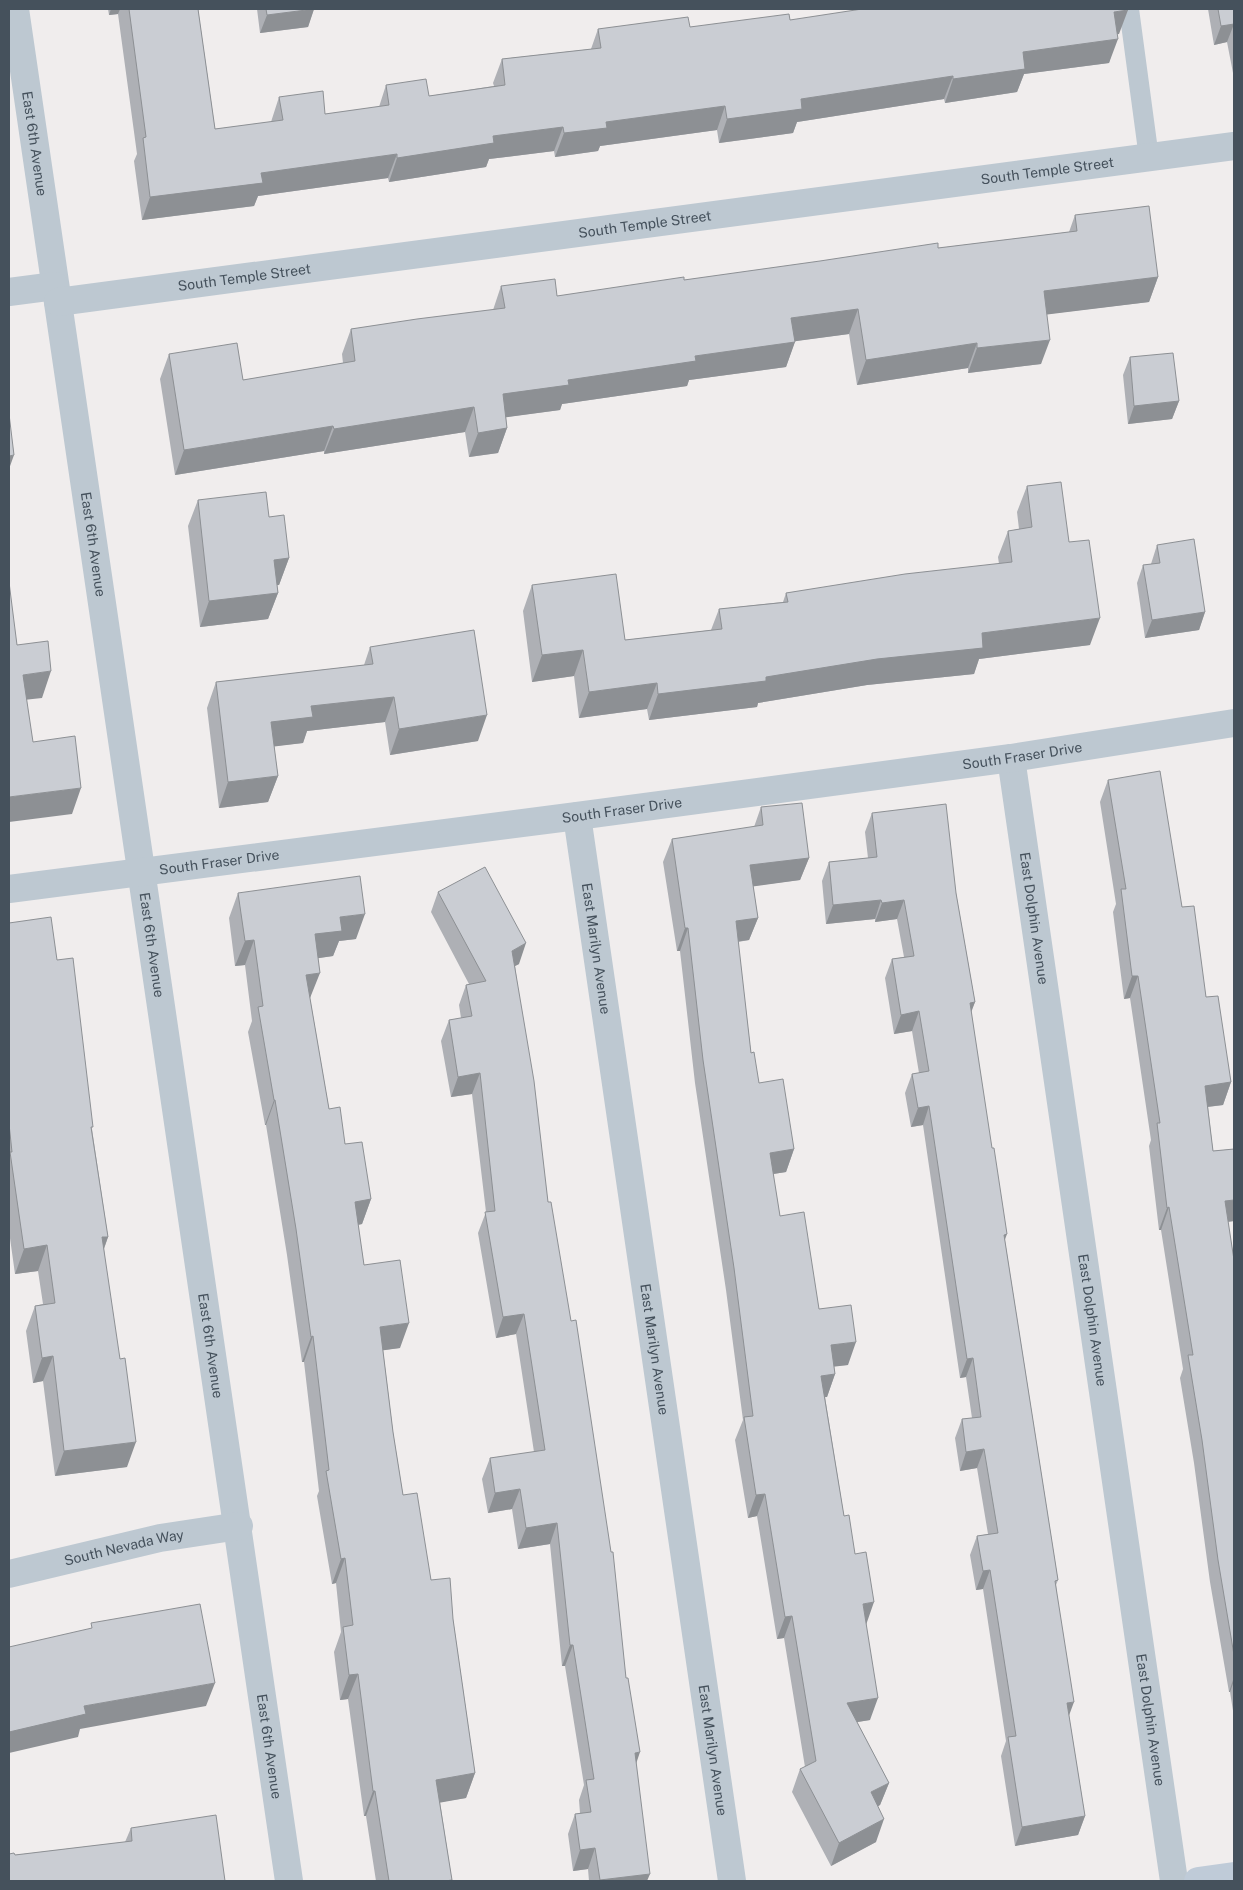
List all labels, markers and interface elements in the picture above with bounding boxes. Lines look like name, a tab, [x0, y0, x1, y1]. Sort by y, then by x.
street label: East 6th Avenue	[19, 90, 50, 197]
street label: South Temple Street	[980, 154, 1115, 188]
street label: South Temple Street	[577, 207, 712, 241]
street label: South Temple Street	[177, 261, 312, 294]
street label: East 6th Avenue	[78, 491, 109, 598]
street label: South Fraser Drive	[961, 739, 1083, 772]
street label: South Fraser Drive	[561, 794, 683, 826]
street label: South Fraser Drive	[158, 846, 280, 878]
street label: East Dolphin Avenue	[1017, 851, 1052, 986]
street label: East Marilyn Avenue	[579, 882, 614, 1015]
street label: East 6th Avenue	[136, 891, 168, 999]
street label: East Dolphin Avenue	[1075, 1253, 1110, 1387]
street label: East Marilyn Avenue	[637, 1283, 672, 1416]
street label: East 6th Avenue	[195, 1292, 226, 1399]
street label: South Nevada Way	[62, 1526, 185, 1569]
street label: East Dolphin Avenue	[1133, 1653, 1168, 1787]
street label: East Marilyn Avenue	[696, 1684, 730, 1817]
street label: East 6th Avenue	[254, 1693, 285, 1800]

